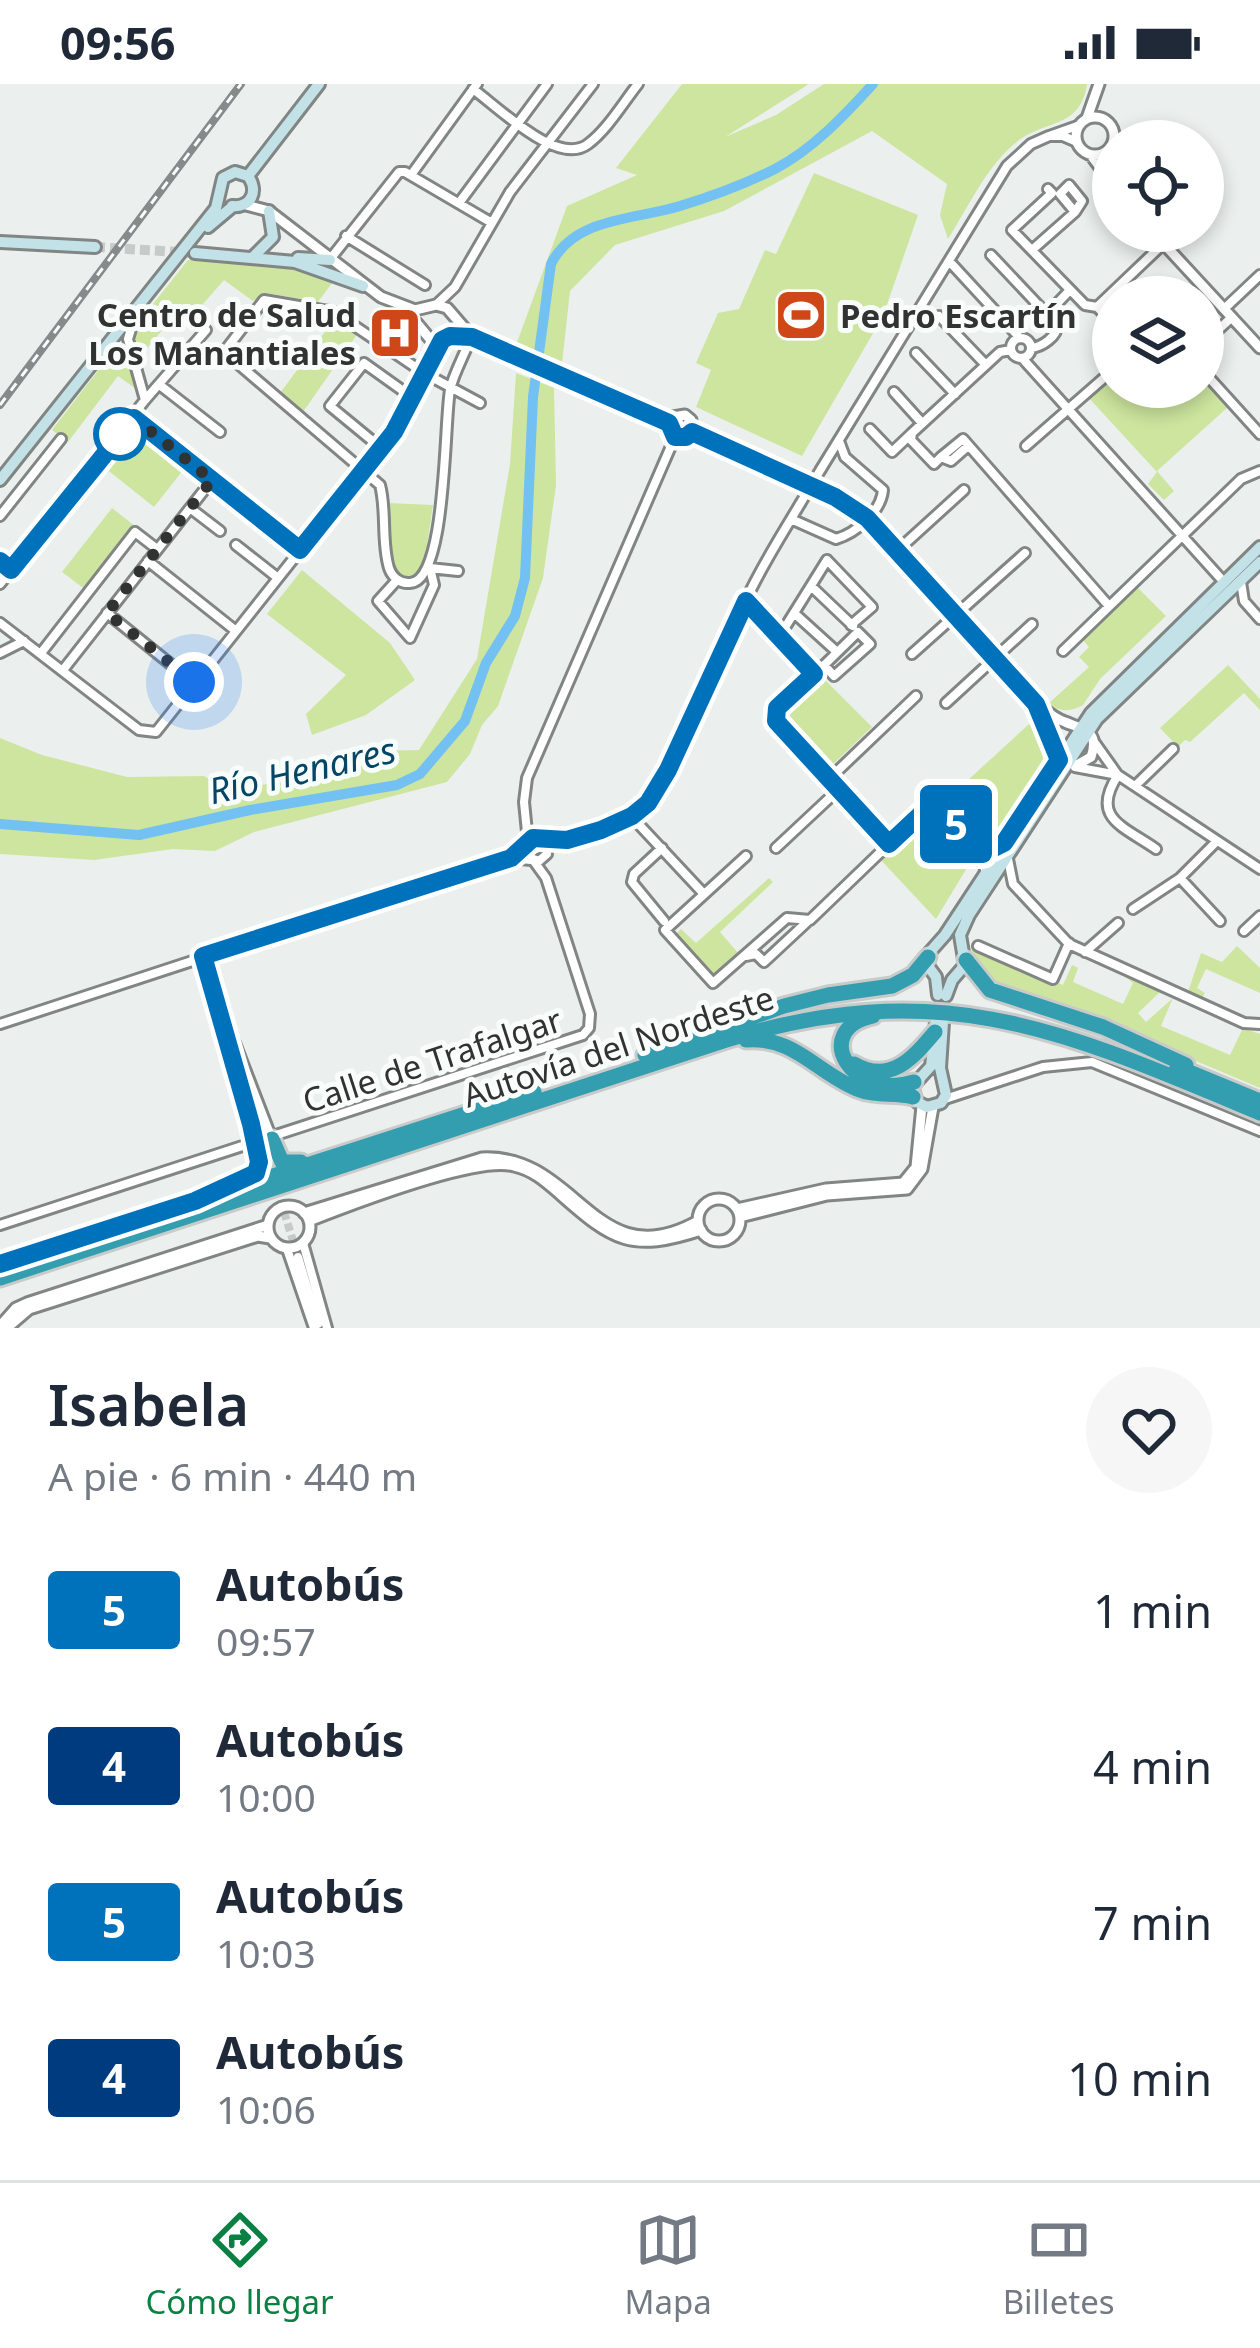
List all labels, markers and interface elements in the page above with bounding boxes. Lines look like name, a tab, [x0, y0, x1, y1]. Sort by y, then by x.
text: 09:56	[60, 12, 176, 73]
map controls	[1092, 120, 1224, 408]
button: locate	[1092, 120, 1224, 252]
button: layers	[1092, 276, 1224, 408]
sports icon: Pedro Escartín	[773, 287, 829, 343]
place label: Centro de Salud Los Manantiales	[88, 292, 356, 375]
place label: Pedro Escartín	[840, 293, 1077, 338]
hospital icon: Centro de Salud Los Manantiales	[367, 305, 423, 361]
unlabelled marker	[95, 409, 145, 459]
your location	[164, 652, 224, 712]
water label: Río Henares	[204, 725, 400, 815]
line badge: 5	[917, 785, 995, 863]
text: 5	[944, 795, 968, 852]
street label: Autovía del Nordeste	[457, 974, 779, 1118]
street label: Calle de Trafalgar	[297, 997, 568, 1123]
text: Isabela	[48, 1365, 249, 1443]
button: heart	[1086, 1367, 1212, 1493]
text: A pie · 6 min · 440 m	[48, 1449, 417, 1502]
text: Autobús	[216, 1553, 404, 1614]
text: 1 min	[1093, 1580, 1212, 1641]
text: 5	[102, 1581, 126, 1638]
text: 09:57	[216, 1614, 316, 1667]
text: Autobús	[216, 1709, 404, 1770]
text: 4 min	[1093, 1736, 1212, 1797]
text: 4	[102, 1737, 126, 1794]
text: 10:00	[216, 1770, 316, 1823]
text: Autobús	[216, 1865, 404, 1926]
text: 7 min	[1093, 1892, 1212, 1953]
text: 5	[102, 1893, 126, 1950]
text: 10:03	[216, 1926, 316, 1979]
text: Autobús	[216, 2021, 404, 2082]
text: 10 min	[1067, 2048, 1212, 2109]
text: 4	[102, 2049, 126, 2106]
text: 10:06	[216, 2082, 316, 2135]
tab: Cómo llegar	[145, 2207, 334, 2324]
tab: Mapa	[625, 2207, 712, 2324]
tab: Billetes	[1003, 2207, 1115, 2324]

